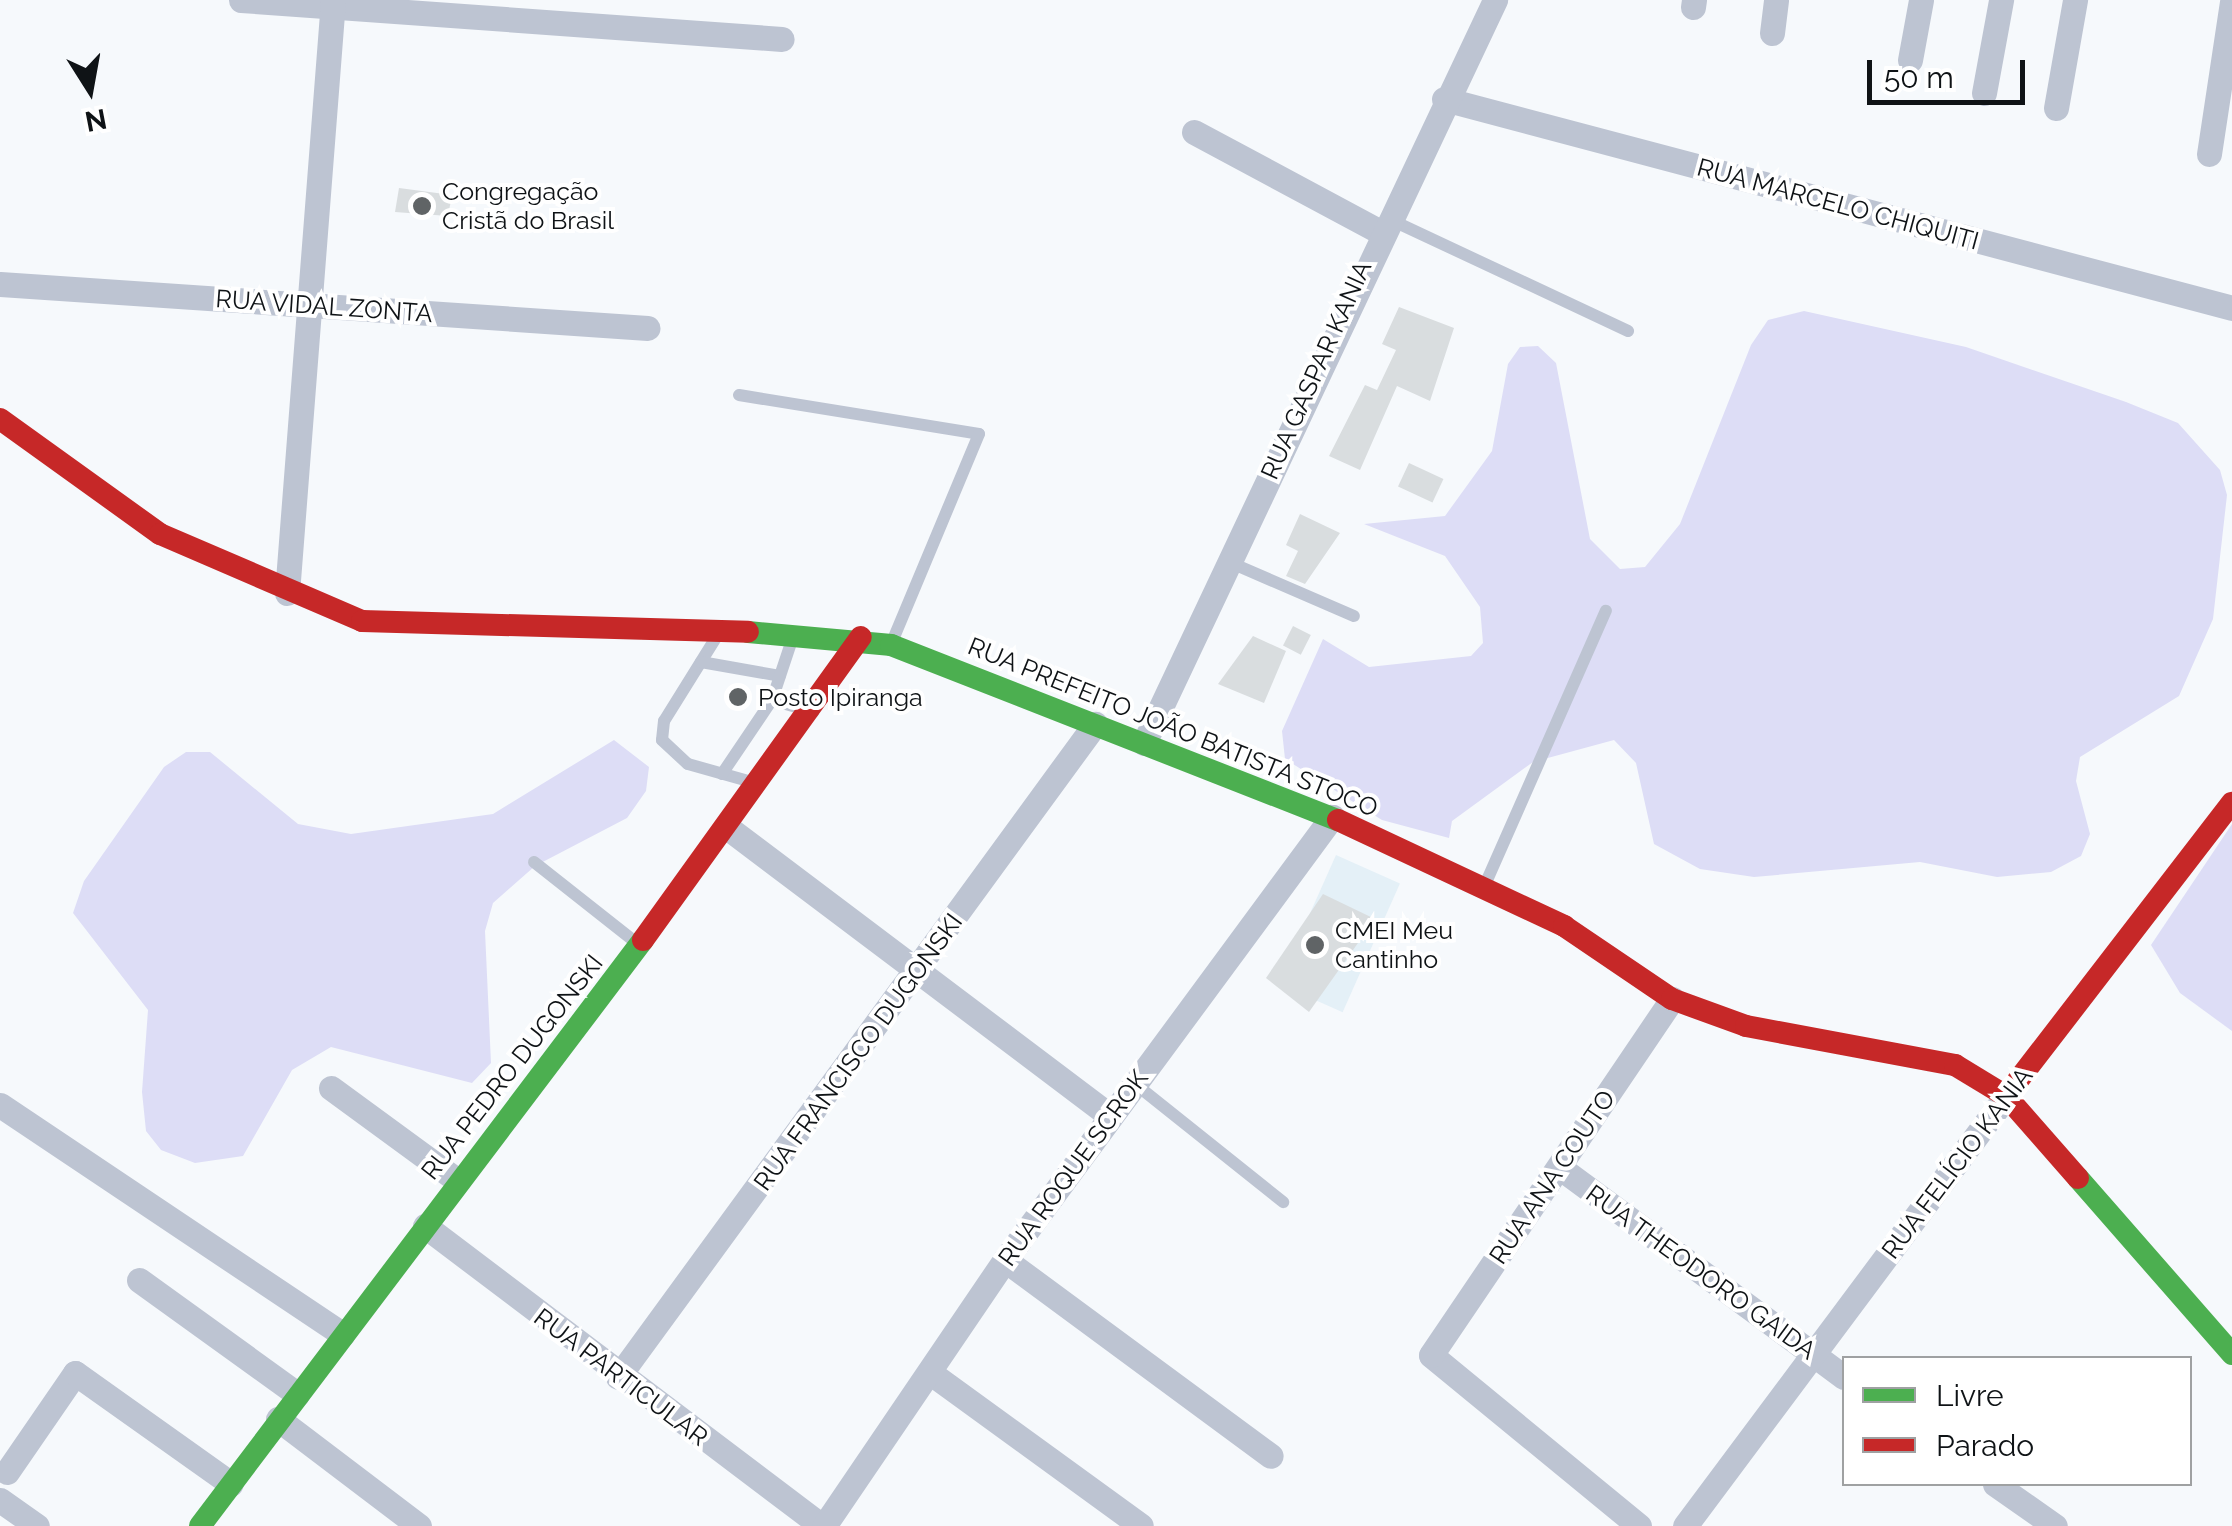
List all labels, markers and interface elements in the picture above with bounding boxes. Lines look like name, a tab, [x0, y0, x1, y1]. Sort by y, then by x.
north arrow	[40, 40, 140, 140]
scale bar	[1872, 40, 2030, 102]
text: 50 m	[1884, 60, 1954, 95]
text: N	[82, 102, 109, 138]
street label: RUA MARCELO CHIQUITI	[1693, 152, 1983, 256]
place label: Congregação Cristã do Brasil	[442, 177, 614, 236]
marker: Congregação Cristã do Brasil	[411, 195, 433, 217]
street label: RUA GASPAR KANIA	[1254, 256, 1378, 484]
street label: RUA VIDAL ZONTA	[213, 283, 435, 329]
street label: RUA PREFEITO JOÃO BATISTA STOCO	[963, 630, 1383, 824]
place label: Posto Ipiranga	[758, 682, 923, 712]
marker: Posto Ipiranga	[727, 686, 749, 708]
street label: RUA FRANCISCO DUGONSKI	[747, 907, 969, 1197]
place label: CMEI Meu Cantinho	[1335, 916, 1453, 975]
marker: CMEI Meu Cantinho	[1304, 934, 1326, 956]
street label: RUA PEDRO DUGONSKI	[415, 948, 609, 1186]
street label: RUA FELÍCIO KANIA	[1875, 1061, 2039, 1265]
street label: RUA ROQUE SCROK	[992, 1064, 1154, 1272]
street label: RUA ANA COUTO	[1482, 1084, 1622, 1270]
street label: RUA THEODORO GAIDA	[1580, 1178, 1822, 1366]
street label: RUA PARTICULAR	[528, 1302, 714, 1452]
legend	[1842, 1356, 2192, 1486]
text: Livre	[1936, 1378, 2004, 1413]
text: Parado	[1936, 1428, 2034, 1463]

